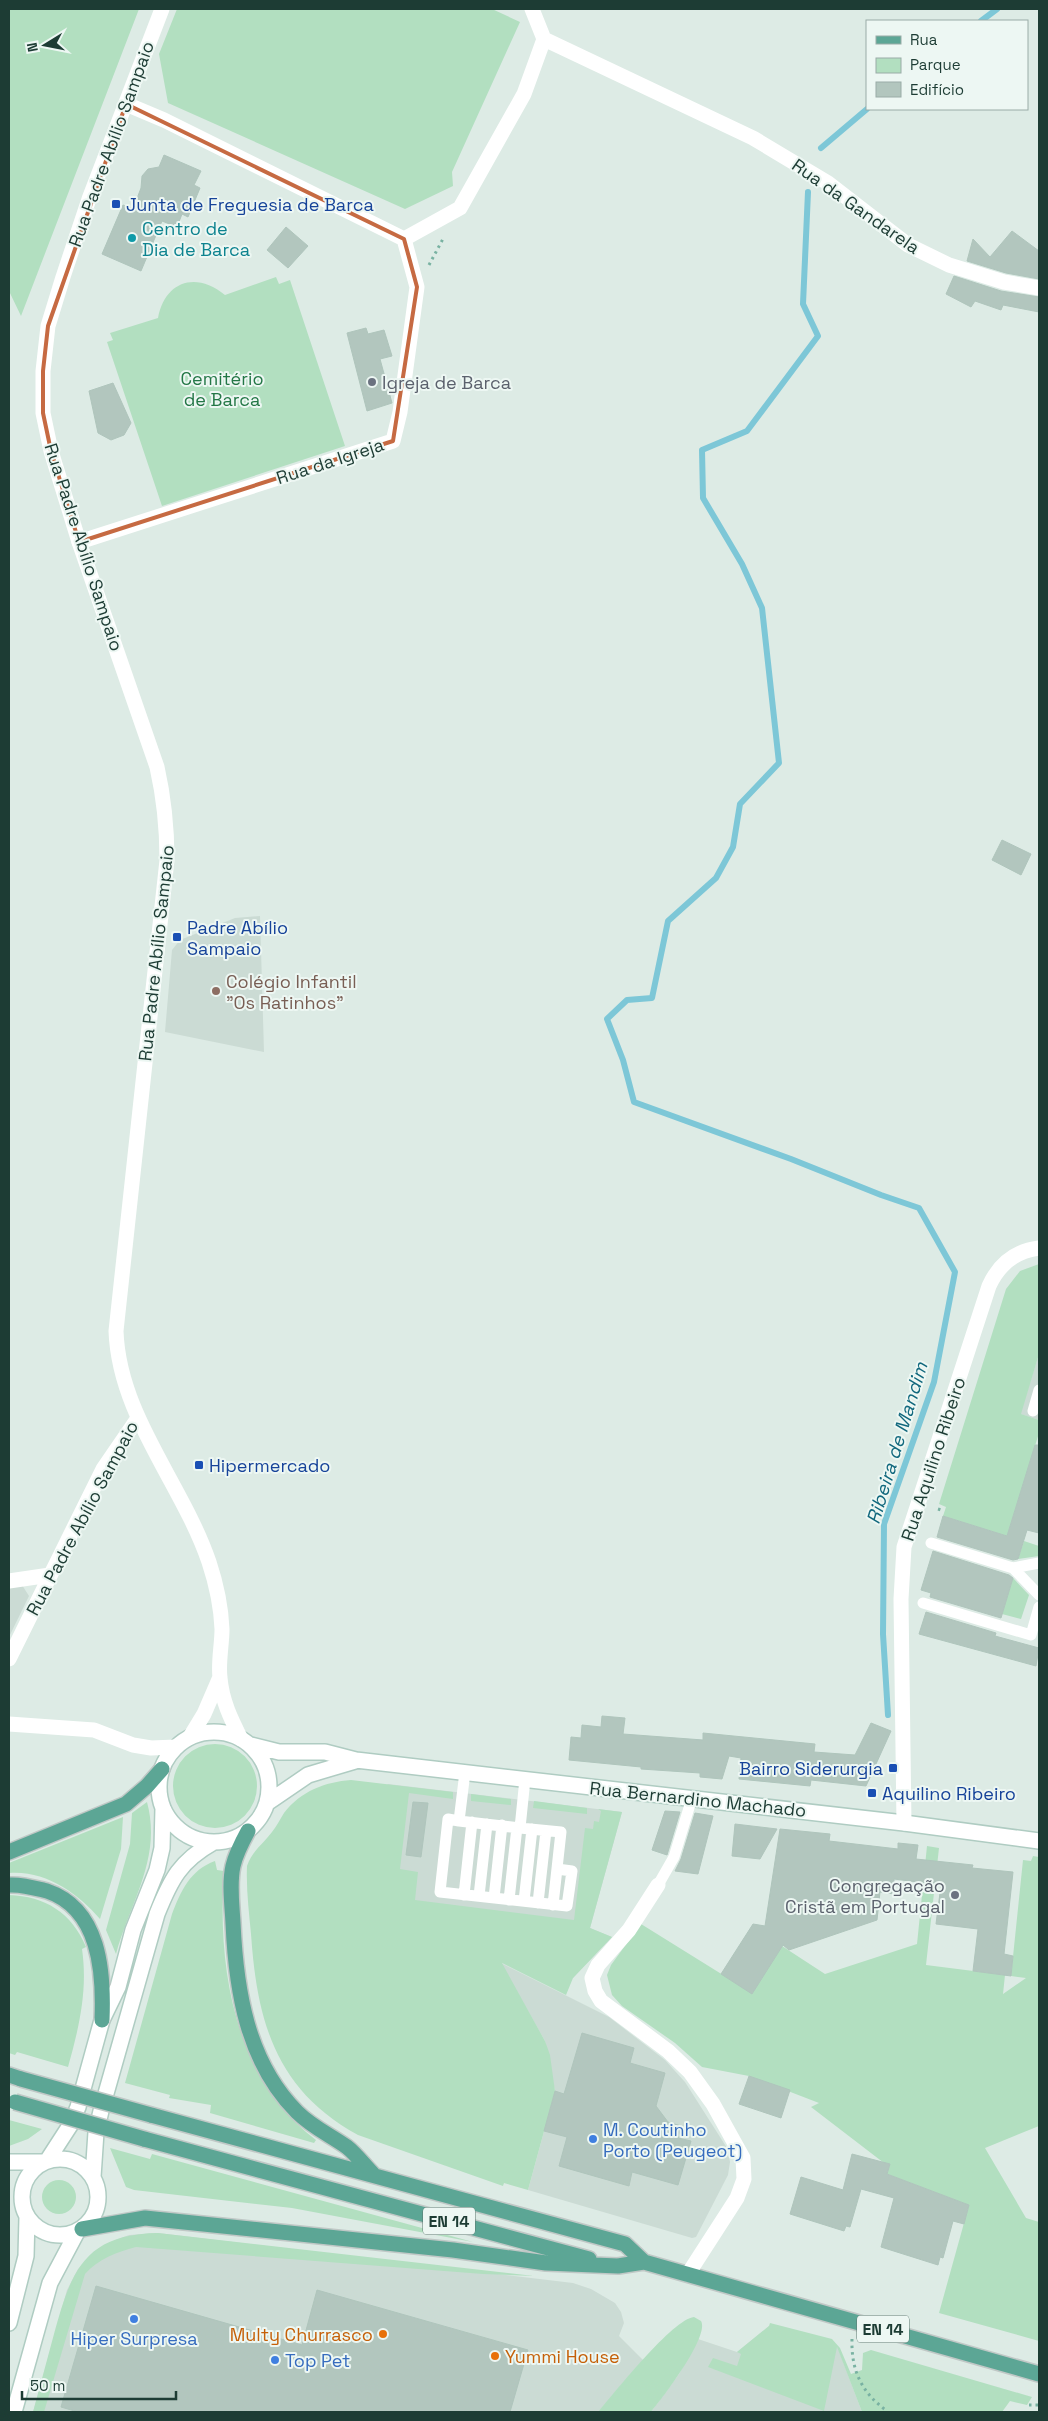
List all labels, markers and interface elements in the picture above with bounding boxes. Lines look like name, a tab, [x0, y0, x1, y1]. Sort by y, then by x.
north arrow	[20, 20, 70, 70]
legend	[866, 20, 1028, 110]
text: Rua	[910, 30, 938, 49]
street label: Rua Padre Abílio Sampaio	[63, 38, 159, 250]
text: N	[23, 41, 42, 53]
text: Parque	[910, 55, 961, 74]
text: Edifício	[910, 80, 964, 99]
street label: Rua da Gandarela	[788, 153, 924, 259]
place label: Junta de Freguesia de Barca	[126, 193, 374, 216]
marker: Junta de Freguesia de Barca	[110, 198, 122, 210]
place label: Centro de Dia de Barca	[142, 217, 250, 261]
marker: Centro de Dia de Barca	[126, 232, 138, 244]
park label: Cemitério de Barca	[180, 367, 264, 411]
place label: Igreja de Barca	[382, 371, 511, 394]
marker: Igreja de Barca	[366, 376, 378, 388]
street label: Rua da Igreja	[273, 433, 387, 489]
street label: Rua Padre Abílio Sampaio	[39, 440, 129, 654]
street label: Rua Padre Abílio Sampaio	[133, 844, 179, 1062]
place label: Padre Abílio Sampaio	[187, 916, 288, 960]
marker: Padre Abílio Sampaio	[171, 931, 183, 943]
place label: Colégio Infantil "Os Ratinhos"	[226, 970, 357, 1014]
marker: Colégio Infantil "Os Ratinhos"	[210, 985, 222, 997]
water label: Ribeira de Mandim	[860, 1358, 934, 1527]
street label: Rua Aquilino Ribeiro	[896, 1374, 970, 1544]
street label: Rua Padre Abílio Sampaio	[21, 1417, 143, 1619]
place label: Hipermercado	[209, 1454, 330, 1477]
marker: Hipermercado	[193, 1459, 205, 1471]
place label: Bairro Siderurgia	[739, 1757, 883, 1780]
marker: Bairro Siderurgia	[887, 1762, 899, 1774]
street label: Rua Bernardino Machado	[589, 1776, 807, 1822]
place label: Aquilino Ribeiro	[882, 1782, 1016, 1805]
marker: Aquilino Ribeiro	[866, 1787, 878, 1799]
place label: Congregação Cristã em Portugal	[785, 1874, 945, 1918]
marker: Congregação Cristã em Portugal	[949, 1889, 961, 1901]
place label: M. Coutinho Porto (Peugeot)	[603, 2118, 742, 2162]
marker: M. Coutinho Porto (Peugeot)	[587, 2133, 599, 2145]
road number: EN 14	[423, 2208, 475, 2234]
marker: Hiper Surpresa	[128, 2313, 140, 2325]
road number: EN 14	[857, 2316, 909, 2342]
place label: Multy Churrasco	[230, 2323, 373, 2346]
place label: Hiper Surpresa	[70, 2327, 198, 2350]
marker: Multy Churrasco	[377, 2328, 389, 2340]
place label: Yummi House	[505, 2345, 620, 2368]
place label: Top Pet	[285, 2349, 350, 2372]
marker: Yummi House	[489, 2350, 501, 2362]
marker: Top Pet	[269, 2354, 281, 2366]
scale bar	[22, 2368, 176, 2400]
text: 50 m	[30, 2376, 65, 2395]

